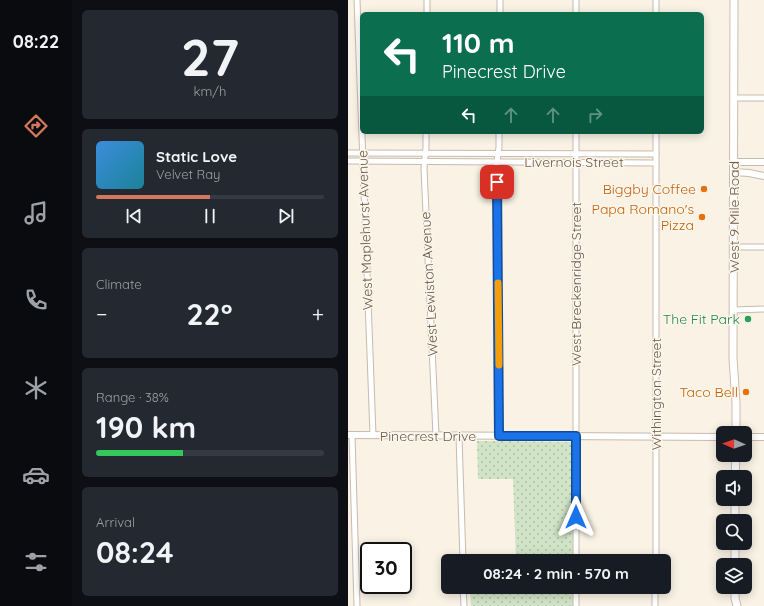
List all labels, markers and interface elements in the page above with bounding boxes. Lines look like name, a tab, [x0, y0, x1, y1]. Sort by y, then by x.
text: 27	[181, 24, 239, 89]
text: 110 m	[442, 25, 515, 60]
icon: left	[376, 28, 428, 80]
text: 08:22	[13, 30, 59, 53]
text: Pinecrest Drive	[442, 60, 566, 83]
text: km/h	[194, 83, 226, 99]
icon: left	[458, 104, 480, 126]
icon: ahead	[500, 104, 522, 126]
icon: ahead	[542, 104, 564, 126]
icon: right	[584, 104, 606, 126]
icon: directions	[22, 112, 50, 140]
text: Static Love	[156, 147, 237, 166]
street label: West Maplehurst Avenue	[353, 150, 377, 310]
street label: Livernois Street	[524, 153, 624, 171]
street label: West 9 Mile Road	[725, 161, 743, 273]
pin	[480, 165, 514, 199]
text: Velvet Ray	[156, 166, 221, 182]
icon: arrive	[486, 171, 508, 193]
place label: Biggby Coffee	[603, 180, 696, 198]
marker: Biggby Coffee	[699, 184, 709, 194]
icon: music	[22, 199, 50, 227]
place label: Papa Romano's Pizza	[592, 200, 694, 234]
street label: West Breckenridge Street	[567, 202, 585, 366]
icon: previous	[123, 205, 145, 227]
icon: pause	[199, 205, 221, 227]
icon: next	[275, 205, 297, 227]
street label: West Lewiston Avenue	[416, 211, 442, 357]
marker: Papa Romano's Pizza	[697, 212, 707, 222]
text: Climate	[96, 276, 142, 292]
icon: phone	[22, 286, 50, 314]
text: 22°	[187, 295, 232, 333]
text: −	[96, 300, 107, 328]
text: +	[312, 300, 324, 328]
place label: The Fit Park	[663, 310, 740, 328]
marker: The Fit Park	[743, 314, 753, 324]
street label: Withington Street	[647, 338, 665, 450]
icon: climate	[22, 374, 50, 402]
place label: Taco Bell	[679, 383, 738, 401]
marker: Taco Bell	[741, 387, 751, 397]
text: Range · 38%	[96, 389, 169, 405]
text: 190 km	[96, 408, 196, 446]
north arrow	[716, 426, 752, 462]
map controls	[716, 426, 752, 594]
street label: Pinecrest Drive	[380, 427, 476, 445]
icon: car	[22, 461, 50, 489]
button: sound	[716, 470, 752, 506]
position arrow	[555, 496, 597, 538]
text: Arrival	[96, 514, 135, 530]
button: search	[716, 514, 752, 550]
text: 08:24	[96, 533, 174, 571]
speed limit sign: 30	[360, 542, 412, 594]
icon: filters	[22, 548, 50, 576]
button: layers	[716, 558, 752, 594]
text: 08:24 · 2 min · 570 m	[483, 564, 629, 583]

